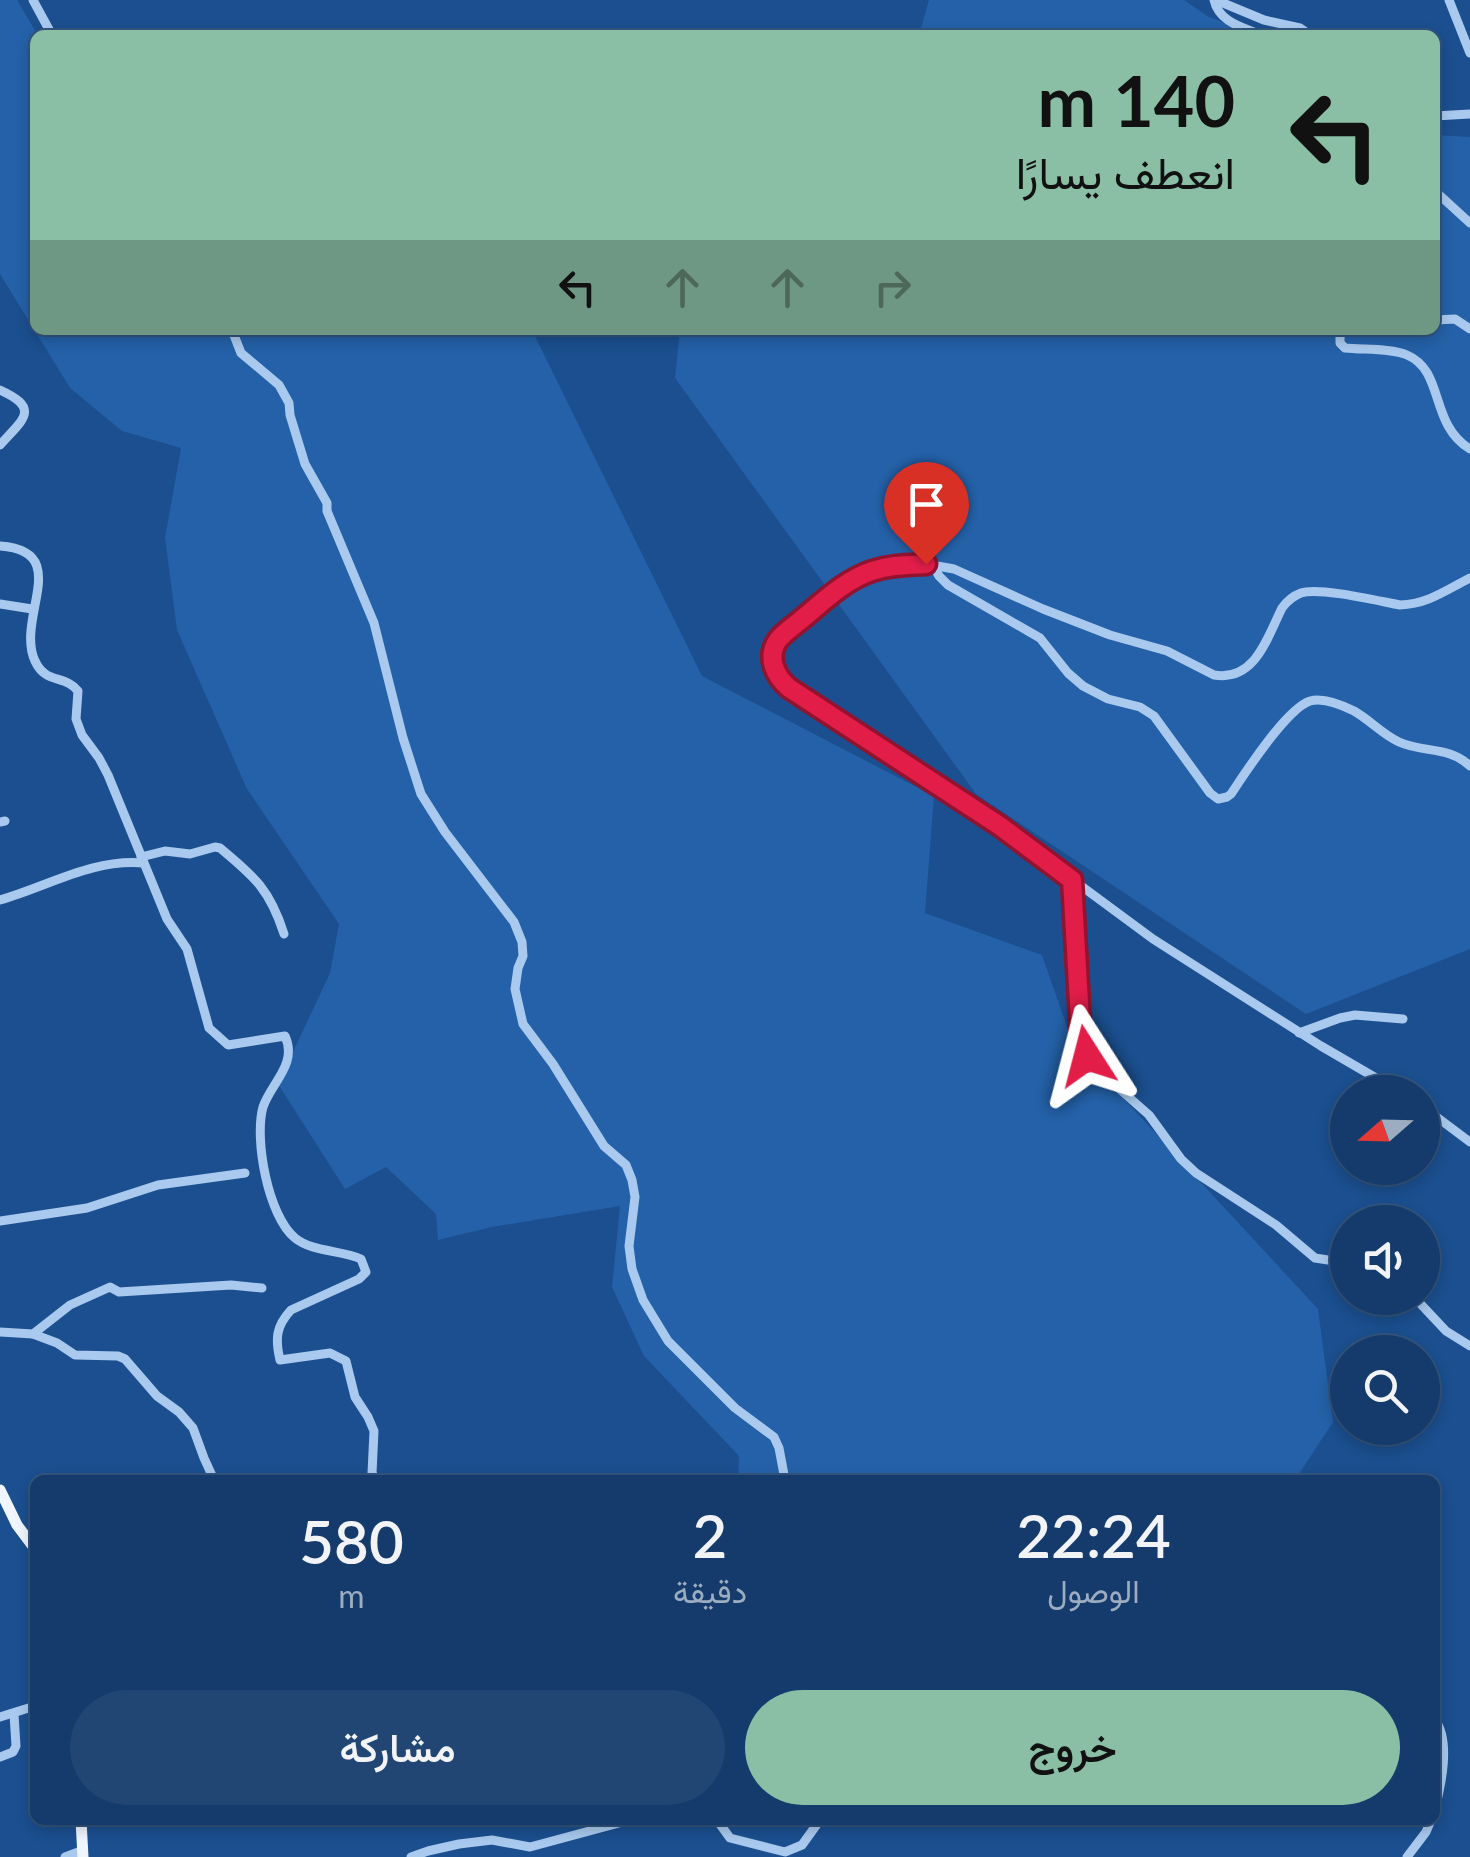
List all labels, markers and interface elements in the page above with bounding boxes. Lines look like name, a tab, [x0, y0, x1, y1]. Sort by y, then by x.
text: 140 m	[1038, 58, 1235, 142]
icon: left	[1270, 70, 1400, 200]
text: انعطف يسارًا	[1016, 145, 1235, 199]
icon: left	[550, 260, 605, 315]
icon: ahead	[655, 260, 710, 315]
icon: ahead	[760, 260, 815, 315]
icon: right	[865, 260, 920, 315]
pin	[884, 462, 969, 565]
icon: arrive	[899, 477, 954, 532]
position arrow	[1035, 1004, 1139, 1108]
north arrow	[1330, 1075, 1440, 1185]
map controls	[1330, 1075, 1440, 1445]
button: sound	[1330, 1205, 1440, 1315]
button: search	[1330, 1335, 1440, 1445]
text: 2	[693, 1499, 727, 1571]
text: 22:24	[1016, 1499, 1171, 1571]
text: 580	[299, 1505, 404, 1577]
text: دقيقة	[673, 1571, 747, 1610]
text: الوصول	[1047, 1571, 1140, 1610]
text: m	[338, 1576, 365, 1615]
button: مشاركة	[70, 1690, 725, 1805]
button: خروج	[745, 1690, 1400, 1805]

